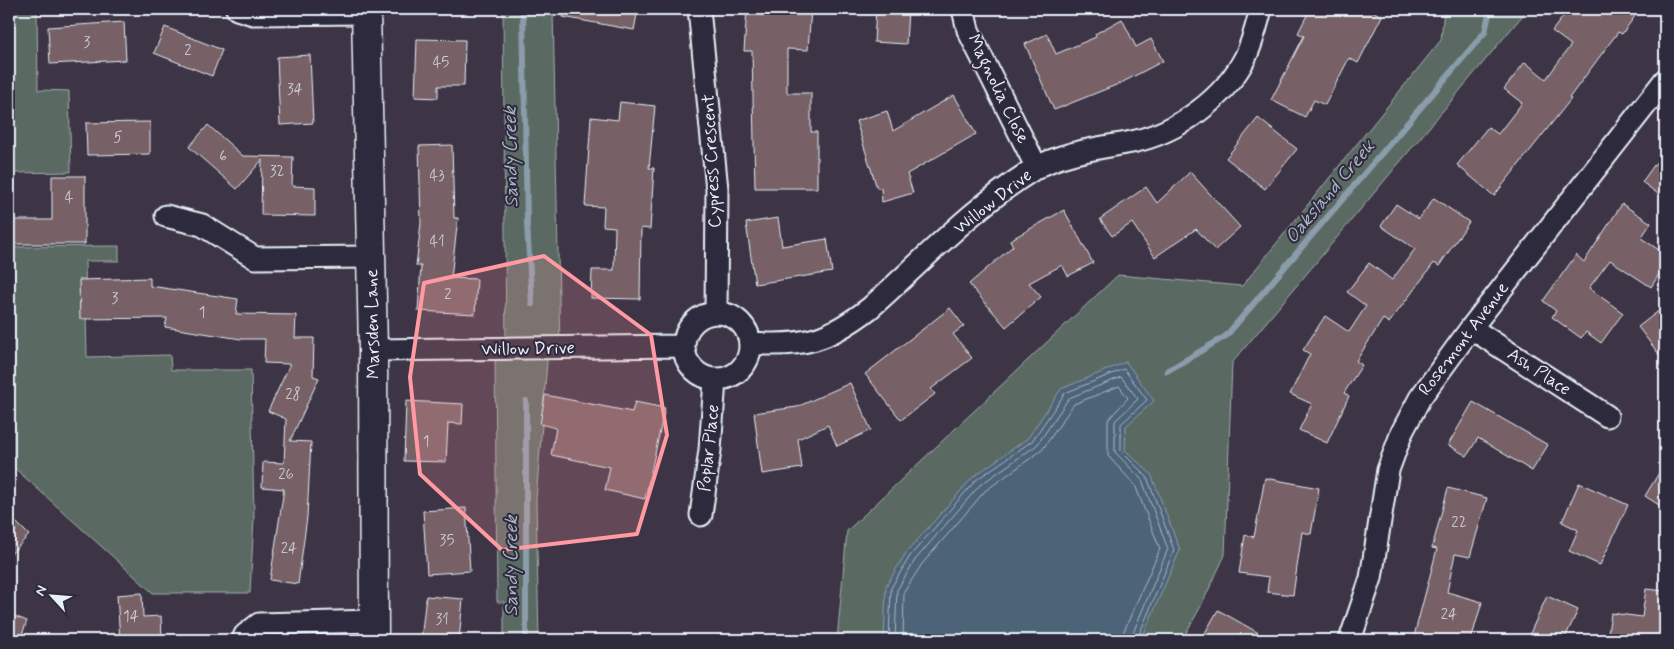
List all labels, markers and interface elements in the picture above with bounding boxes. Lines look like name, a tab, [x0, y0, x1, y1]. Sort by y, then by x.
street label: Magnolia Close	[959, 30, 1035, 149]
house number: 3	[84, 33, 91, 53]
house number: 2	[184, 41, 192, 61]
house number: 45	[433, 53, 449, 73]
house number: 34	[287, 80, 303, 100]
street label: Cypress Crescent	[697, 93, 727, 229]
water label: Sandy Creek	[498, 105, 524, 208]
house number: 5	[113, 128, 123, 148]
water label: Oaksland Creek	[1279, 134, 1381, 249]
house number: 6	[219, 147, 227, 167]
house number: 32	[270, 162, 284, 182]
street label: Willow Drive	[949, 164, 1037, 240]
house number: 43	[429, 166, 445, 186]
house number: 4	[65, 188, 74, 208]
house number: 41	[429, 232, 445, 252]
street label: Marsden Lane	[360, 269, 386, 379]
street label: Rosemont Avenue	[1413, 277, 1515, 401]
house number: 2	[444, 285, 452, 305]
house number: 3	[112, 289, 119, 309]
house number: 1	[199, 303, 205, 323]
street label: Willow Drive	[481, 336, 575, 362]
street label: Ash Place	[1503, 343, 1575, 401]
house number: 28	[285, 385, 301, 405]
street label: Poplar Place	[692, 403, 726, 493]
house number: 1	[423, 432, 429, 452]
house number: 26	[278, 465, 294, 485]
house number: 22	[1451, 513, 1467, 533]
water label: Sandy Creek	[499, 514, 524, 617]
house number: 35	[440, 531, 454, 551]
house number: 24	[281, 539, 297, 559]
north arrow	[28, 572, 78, 622]
text: N	[31, 583, 51, 599]
house number: 24	[1441, 605, 1457, 625]
house number: 14	[123, 607, 139, 627]
house number: 31	[435, 610, 449, 630]

